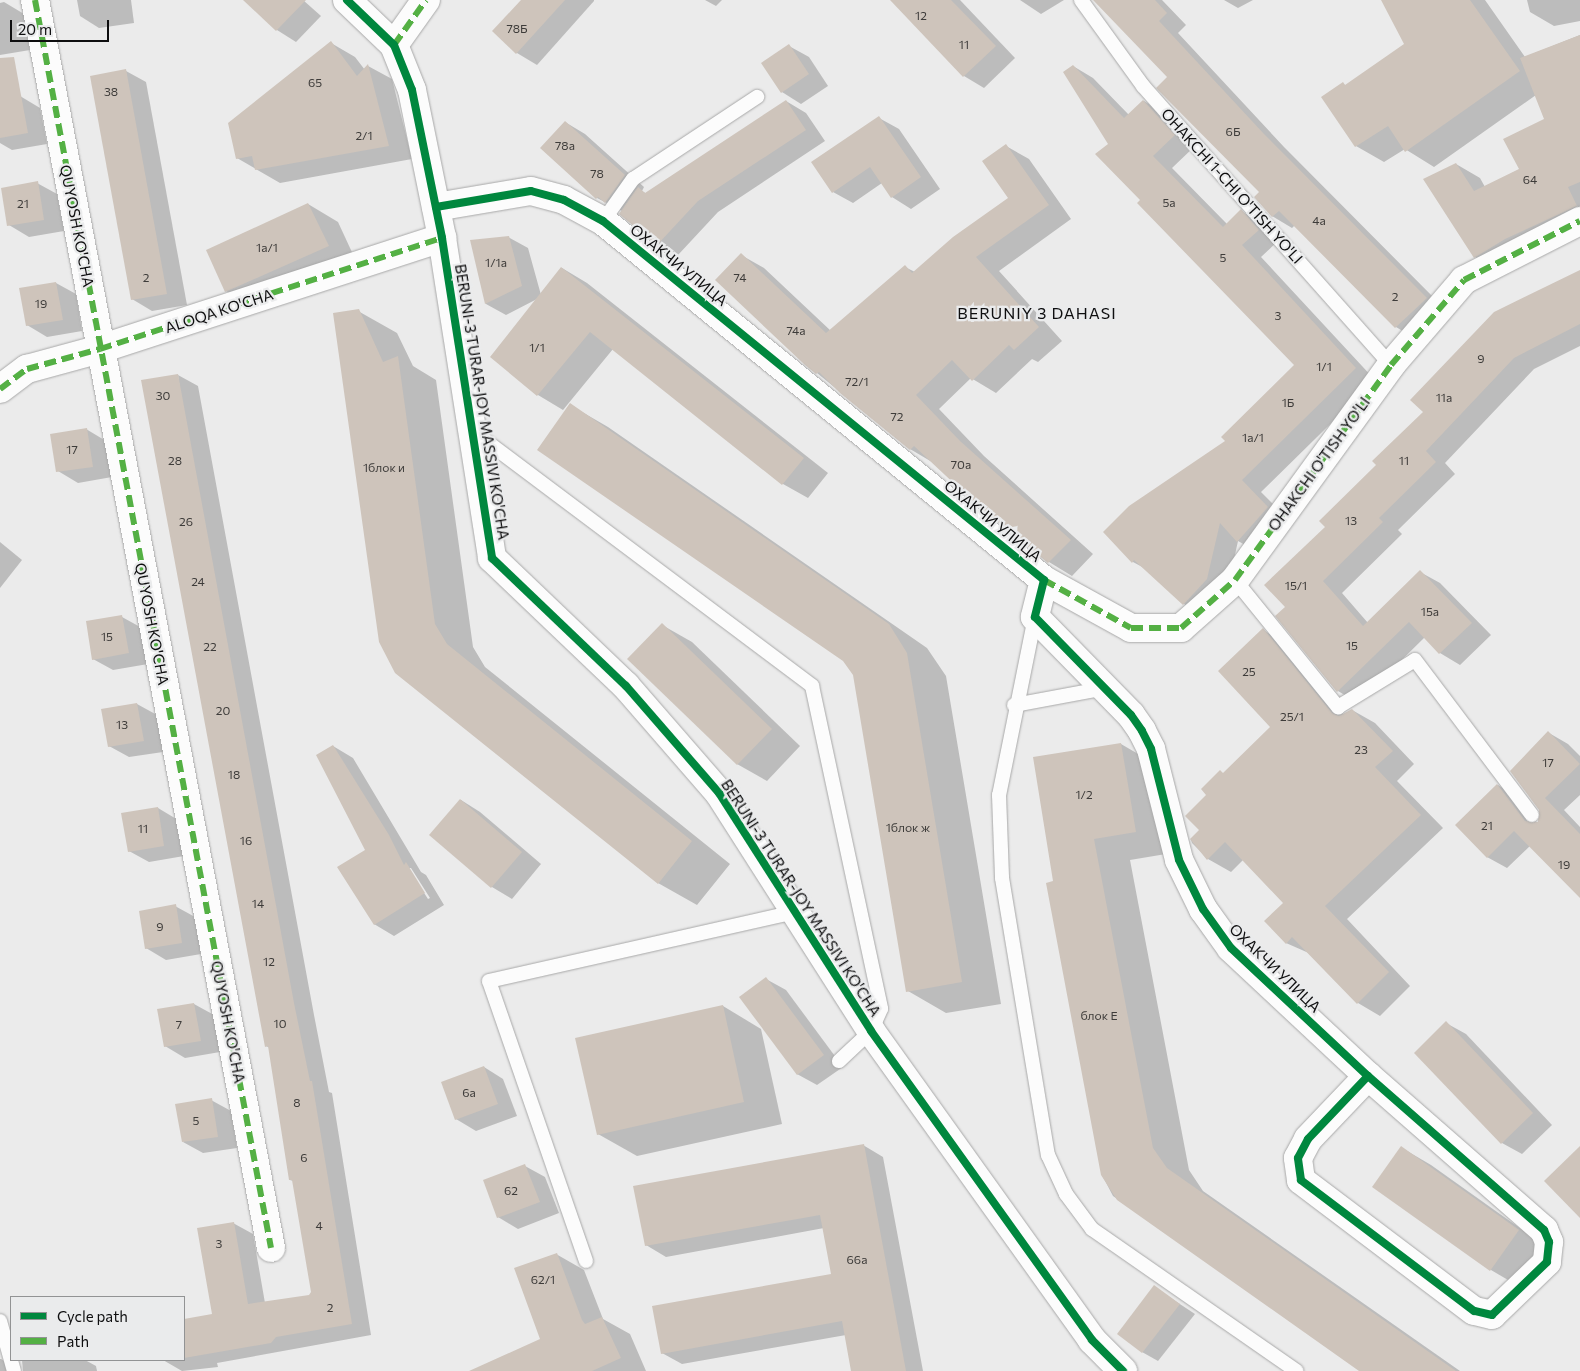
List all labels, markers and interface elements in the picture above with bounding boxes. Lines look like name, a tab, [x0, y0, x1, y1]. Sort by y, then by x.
house number: 12	[915, 9, 927, 23]
scale bar	[12, 10, 111, 42]
text: 20 m	[18, 20, 52, 38]
house number: 78Б	[506, 22, 528, 36]
house number: 11	[959, 38, 969, 52]
house number: 65	[308, 76, 322, 90]
house number: 38	[104, 85, 118, 99]
street label: OHAKCHI 1-CHI O'TISH YO'LI	[1158, 105, 1306, 267]
house number: 6Б	[1226, 125, 1240, 139]
house number: 2/1	[355, 129, 373, 143]
house number: 78a	[555, 139, 575, 153]
street label: QUYOSH KO'CHA	[56, 163, 98, 289]
house number: 78	[590, 167, 604, 181]
house number: 64	[1523, 173, 1537, 187]
house number: 5a	[1162, 196, 1176, 210]
house number: 21	[17, 197, 29, 211]
house number: 4а	[1312, 214, 1326, 228]
street label: ОХАКЧИ УЛИЦА	[627, 220, 731, 310]
house number: 1a/1	[256, 241, 278, 255]
house number: 5	[1220, 251, 1226, 265]
house number: 1/1а	[485, 256, 507, 270]
street label: BERUNI-3 TURAR-JOY MASSIVI KO'CHA	[451, 263, 513, 541]
house number: 2	[143, 271, 149, 285]
house number: 74	[734, 271, 746, 285]
street label: ALOQA KO'CHA	[163, 285, 275, 337]
house number: 2	[1392, 290, 1398, 304]
house number: 19	[35, 297, 47, 311]
district label: BERUNIY 3 DAHASI	[955, 303, 1119, 323]
house number: 3	[1275, 309, 1281, 323]
house number: 74a	[786, 324, 806, 338]
house number: 1/1	[529, 341, 545, 355]
house number: 9	[1477, 352, 1485, 366]
house number: 1/1	[1316, 360, 1332, 374]
house number: 72/1	[845, 375, 869, 389]
house number: 30	[156, 389, 170, 403]
house number: 11a	[1436, 391, 1452, 405]
street label: OHAKCHI O'TISH YO'LI	[1264, 393, 1374, 535]
house number: 1Б	[1282, 396, 1294, 410]
house number: 72	[891, 410, 903, 424]
house number: 1a/1	[1242, 431, 1264, 445]
house number: 17	[66, 443, 78, 457]
house number: 28	[168, 454, 182, 468]
house number: 11	[1399, 454, 1409, 468]
house number: 70a	[951, 458, 971, 472]
house number: 1блок и	[363, 461, 405, 475]
street label: ОХАКЧИ УЛИЦА	[941, 476, 1045, 566]
house number: 13	[1345, 514, 1357, 528]
house number: 26	[179, 515, 193, 529]
street label: QUYOSH KO'CHA	[131, 561, 173, 687]
house number: 24	[191, 575, 205, 589]
house number: 15/1	[1285, 579, 1307, 593]
house number: 15a	[1421, 605, 1439, 619]
house number: 15	[101, 630, 113, 644]
house number: 15	[1346, 639, 1358, 653]
house number: 22	[203, 640, 217, 654]
house number: 25	[1242, 665, 1256, 679]
house number: 20	[216, 704, 230, 718]
house number: 25/1	[1280, 710, 1304, 724]
house number: 13	[116, 718, 128, 732]
house number: 23	[1354, 743, 1368, 757]
house number: 17	[1542, 756, 1554, 770]
house number: 18	[228, 768, 240, 782]
street label: BERUNI-3 TURAR-JOY MASSIVI KO'CHA	[717, 776, 885, 1020]
house number: 1/2	[1075, 788, 1093, 802]
house number: 21	[1481, 819, 1493, 833]
house number: 1блок ж	[886, 821, 930, 835]
house number: 11	[138, 822, 148, 836]
house number: 16	[240, 834, 252, 848]
house number: 19	[1558, 858, 1570, 872]
house number: 14	[252, 897, 264, 911]
house number: 9	[156, 920, 164, 934]
street label: ОХАКЧИ УЛИЦА	[1226, 920, 1324, 1016]
house number: 12	[263, 955, 275, 969]
street label: QUYOSH KO'CHA	[207, 959, 249, 1085]
house number: блок Е	[1080, 1009, 1118, 1023]
house number: 10	[274, 1017, 286, 1031]
house number: 7	[176, 1018, 182, 1032]
house number: 6a	[462, 1086, 476, 1100]
house number: 8	[293, 1096, 301, 1110]
house number: 5	[193, 1114, 199, 1128]
house number: 6	[300, 1151, 308, 1165]
house number: 62	[504, 1184, 518, 1198]
house number: 4	[315, 1219, 323, 1233]
house number: 3	[216, 1237, 222, 1251]
house number: 66a	[847, 1253, 867, 1267]
house number: 62/1	[531, 1273, 555, 1287]
legend	[10, 1296, 185, 1361]
house number: 2	[327, 1301, 333, 1315]
text: Cycle path	[57, 1307, 128, 1325]
text: Path	[57, 1332, 89, 1350]

